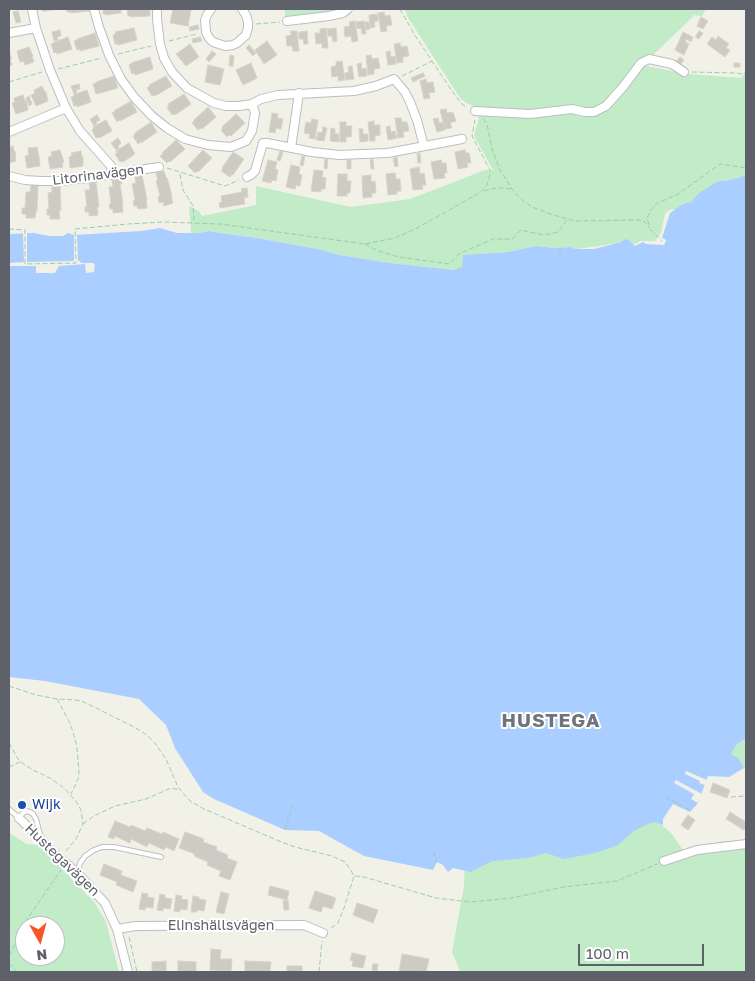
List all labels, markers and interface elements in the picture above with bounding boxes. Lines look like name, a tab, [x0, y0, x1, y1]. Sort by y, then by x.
street label: Litorinavägen	[51, 161, 145, 189]
district label: HUSTEGA	[501, 710, 601, 732]
place label: Wijk	[32, 797, 61, 813]
marker: Wijk	[16, 799, 28, 811]
street label: Hustegavägen	[21, 820, 103, 900]
north arrow	[15, 916, 65, 966]
street label: Elinshällsvägen	[168, 918, 274, 934]
scale bar	[580, 934, 706, 966]
text: 100 m	[586, 944, 629, 962]
text: N	[35, 946, 48, 964]

